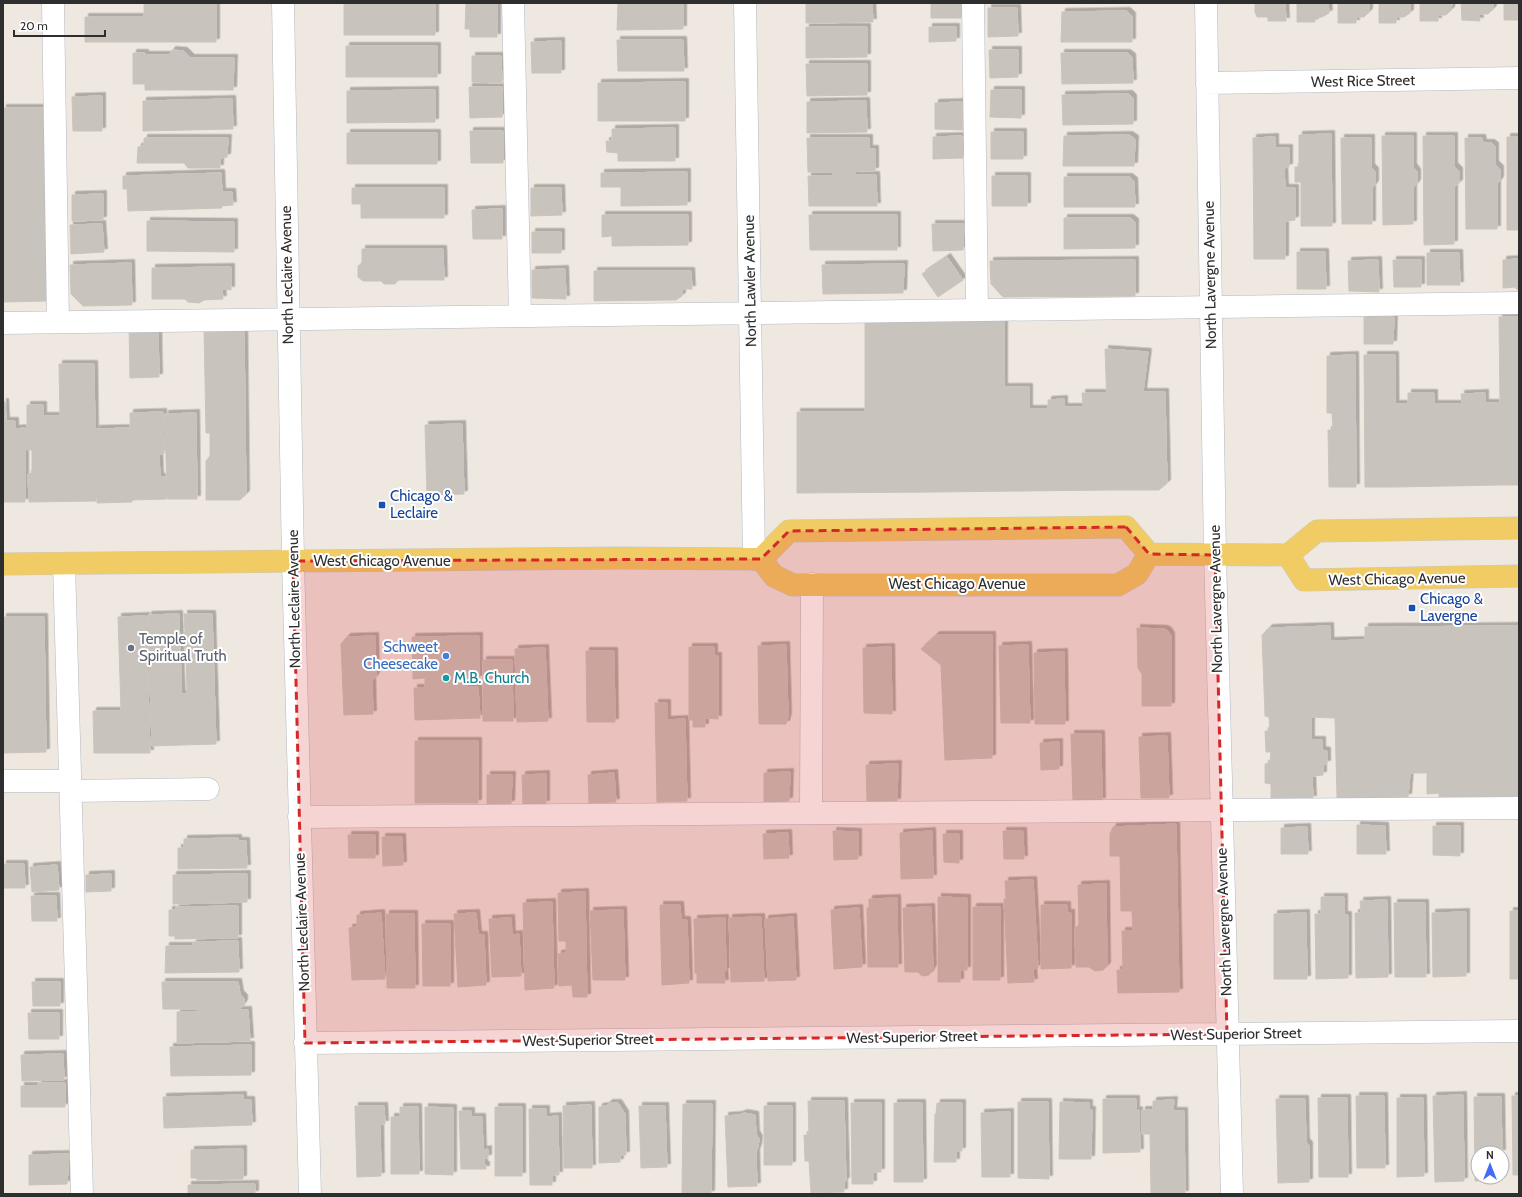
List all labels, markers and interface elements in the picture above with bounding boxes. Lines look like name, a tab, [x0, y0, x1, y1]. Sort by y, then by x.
scale bar	[14, 12, 105, 38]
text: 20 m	[20, 18, 48, 33]
street label: West Rice Street	[1311, 71, 1415, 91]
street label: North Lavergne Avenue	[1200, 200, 1220, 349]
street label: North Leclaire Avenue	[277, 205, 297, 345]
street label: North Lawler Avenue	[740, 214, 760, 347]
place label: Chicago & Leclaire	[390, 487, 453, 522]
marker: Chicago & Leclaire	[377, 500, 387, 510]
street label: North Lavergne Avenue	[1206, 524, 1226, 673]
street label: North Leclaire Avenue	[284, 529, 304, 669]
street label: West Chicago Avenue	[313, 552, 451, 570]
street label: West Chicago Avenue	[1328, 569, 1466, 589]
street label: West Chicago Avenue	[888, 575, 1026, 593]
place label: Chicago & Lavergne	[1420, 590, 1483, 625]
marker: Chicago & Lavergne	[1407, 603, 1417, 613]
place label: Temple of Spiritual Truth	[139, 630, 227, 665]
place label: Schweet Cheesecake	[363, 638, 438, 673]
marker: Temple of Spiritual Truth	[126, 643, 136, 653]
marker: Schweet Cheesecake	[441, 651, 451, 661]
place label: M.B. Church	[454, 669, 529, 687]
marker: M.B. Church	[441, 673, 451, 683]
street label: North Lavergne Avenue	[1212, 847, 1236, 996]
street label: North Leclaire Avenue	[291, 852, 313, 992]
street label: West Superior Street	[1170, 1024, 1302, 1044]
street label: West Superior Street	[846, 1027, 978, 1047]
street label: West Superior Street	[522, 1030, 654, 1050]
north arrow	[1470, 1145, 1510, 1185]
text: N	[1486, 1148, 1494, 1162]

